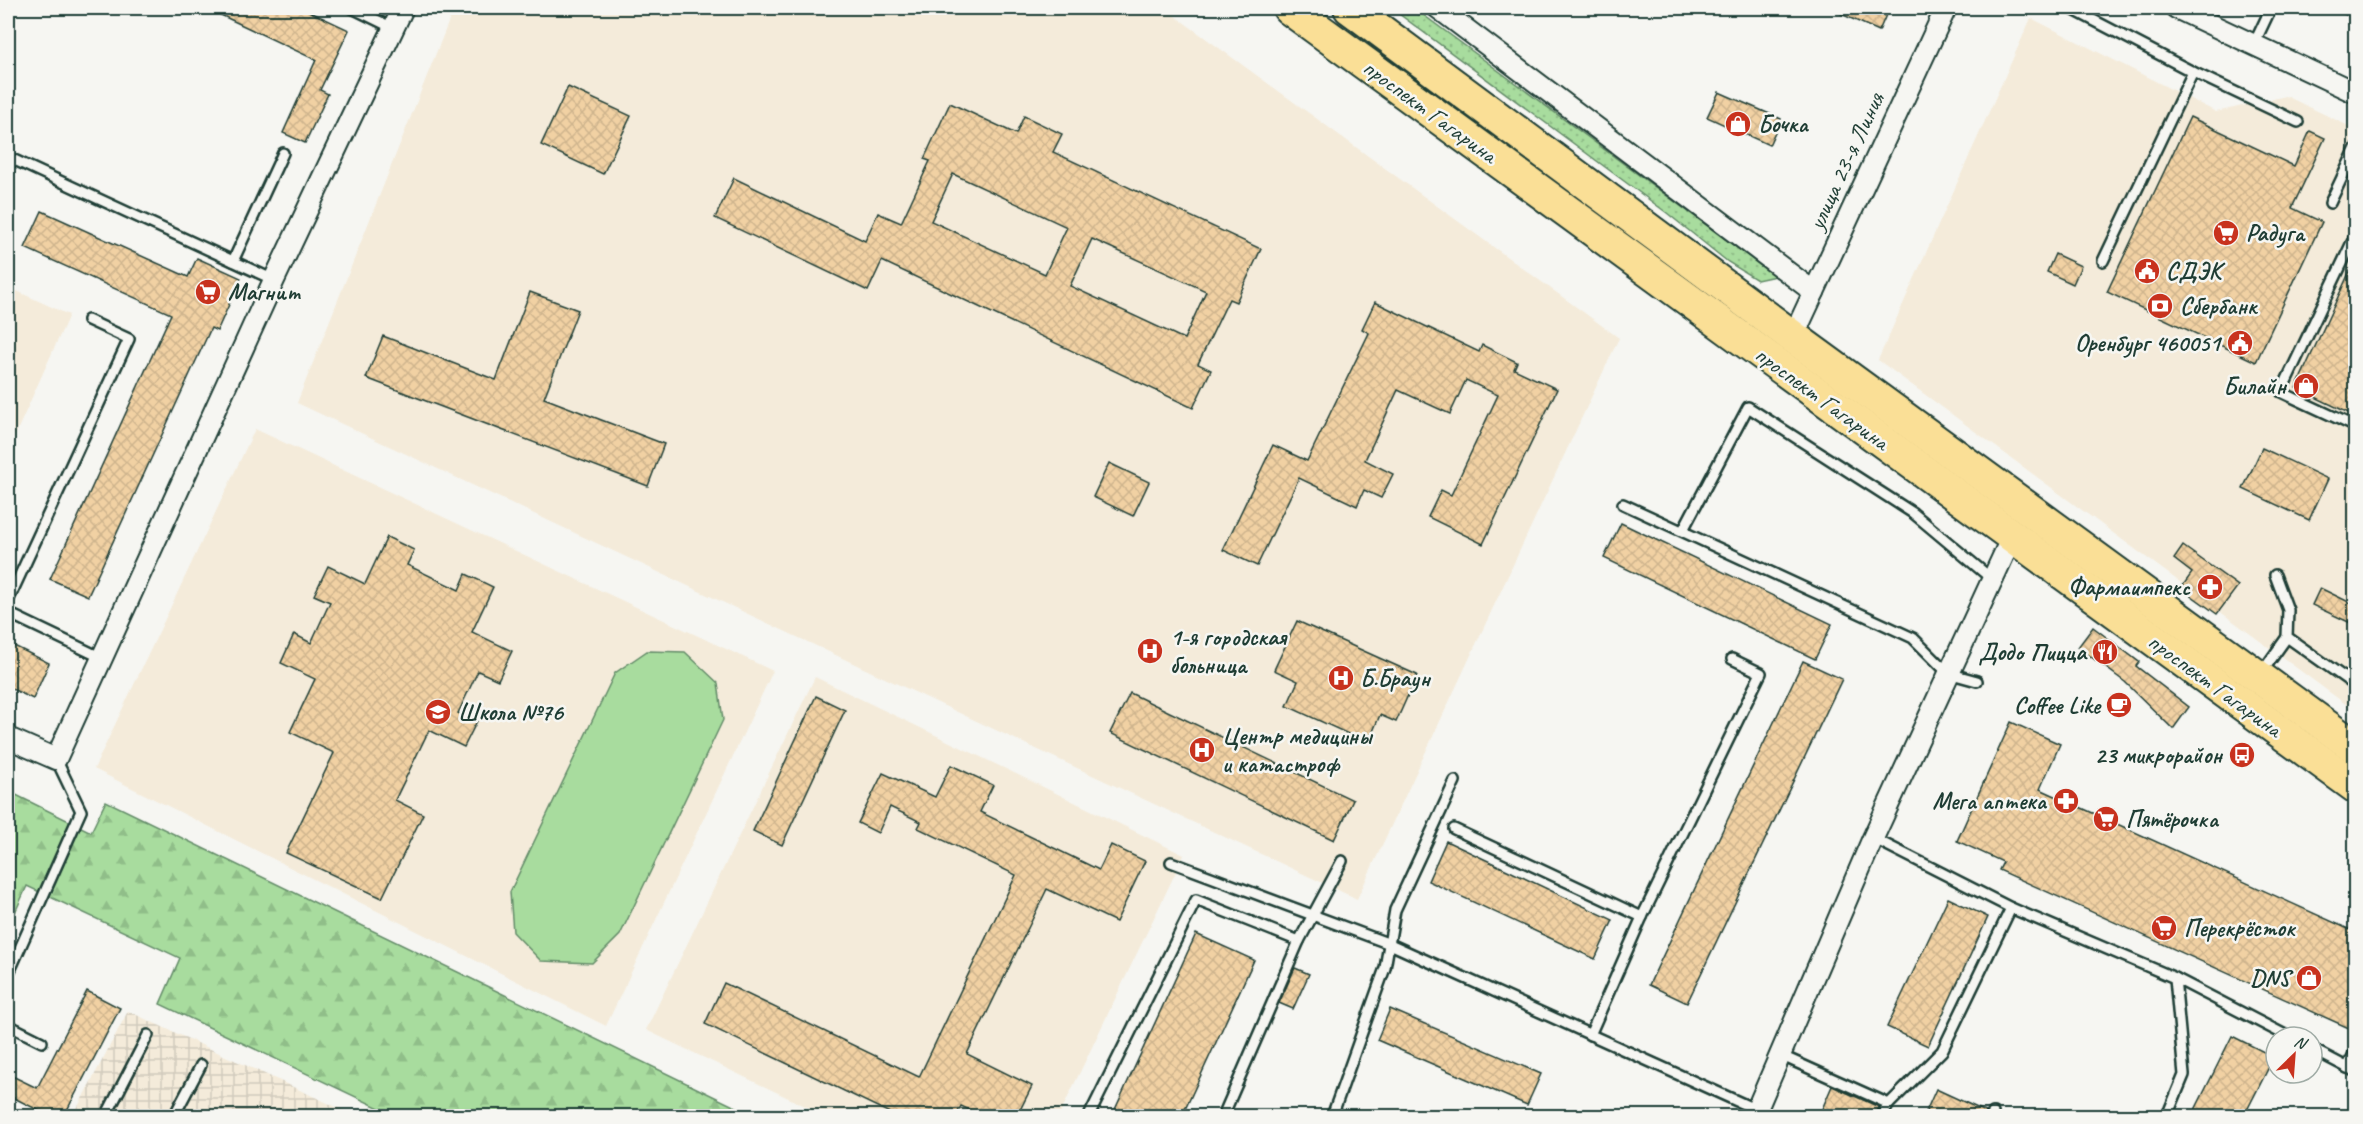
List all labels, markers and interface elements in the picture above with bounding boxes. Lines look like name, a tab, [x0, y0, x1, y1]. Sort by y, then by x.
street label: проспект Гагарина	[1357, 52, 1505, 171]
street label: улица 23-я Линия	[1800, 86, 1891, 236]
shop icon: Бочка	[1723, 109, 1753, 139]
place label: Бочка	[1758, 109, 1809, 139]
supermarket icon: Радуга	[2211, 218, 2241, 248]
place label: Радуга	[2246, 218, 2306, 248]
public building icon: СДЭК	[2132, 256, 2162, 286]
place label: СДЭК	[2166, 256, 2226, 286]
supermarket icon: Магнит	[193, 277, 223, 307]
place label: Магнит	[228, 277, 301, 307]
bank icon: Сбербанк	[2145, 291, 2175, 321]
place label: Сбербанк	[2180, 291, 2259, 321]
place label: Оренбург 460051	[2075, 328, 2223, 358]
public building icon: Оренбург 460051	[2225, 328, 2255, 358]
street label: проспект Гагарина	[1749, 339, 1897, 458]
place label: Билайн	[2223, 371, 2287, 401]
shop icon: Билайн	[2291, 371, 2321, 401]
place label: Фармаимпекс	[2068, 572, 2191, 602]
pharmacy icon: Фармаимпекс	[2195, 572, 2225, 602]
place label: 1-я городская больница	[1170, 622, 1288, 680]
street label: проспект Гагарина	[2142, 626, 2290, 745]
hospital icon: 1-я городская больница	[1135, 636, 1165, 666]
place label: Додо Пицца	[1979, 637, 2088, 667]
restaurant icon: Додо Пицца	[2090, 637, 2120, 667]
hospital icon: Б.Браун	[1326, 663, 1356, 693]
place label: Б.Браун	[1360, 663, 1431, 693]
place label: Coffee Like	[2014, 690, 2102, 720]
cafe icon: Coffee Like	[2104, 690, 2134, 720]
school or university icon: Школа №76	[423, 697, 453, 727]
place label: Школа №76	[458, 697, 565, 727]
place label: Центр медицины и катастроф	[1222, 721, 1373, 779]
hospital icon: Центр медицины и катастроф	[1187, 735, 1217, 765]
place label: 23 микрорайон	[2095, 740, 2223, 770]
bus stop icon: 23 микрорайон	[2227, 740, 2257, 770]
place label: Мега аптека	[1933, 786, 2047, 816]
pharmacy icon: Мега аптека	[2051, 786, 2081, 816]
supermarket icon: Пятёрочка	[2091, 804, 2121, 834]
place label: Пятёрочка	[2126, 804, 2219, 834]
supermarket icon: Перекрёсток	[2149, 913, 2179, 943]
place label: Перекрёсток	[2184, 913, 2297, 943]
place label: DNS	[2250, 963, 2294, 993]
shop icon: DNS	[2294, 963, 2324, 993]
north arrow	[2264, 1025, 2324, 1085]
text: N	[2291, 1031, 2311, 1055]

